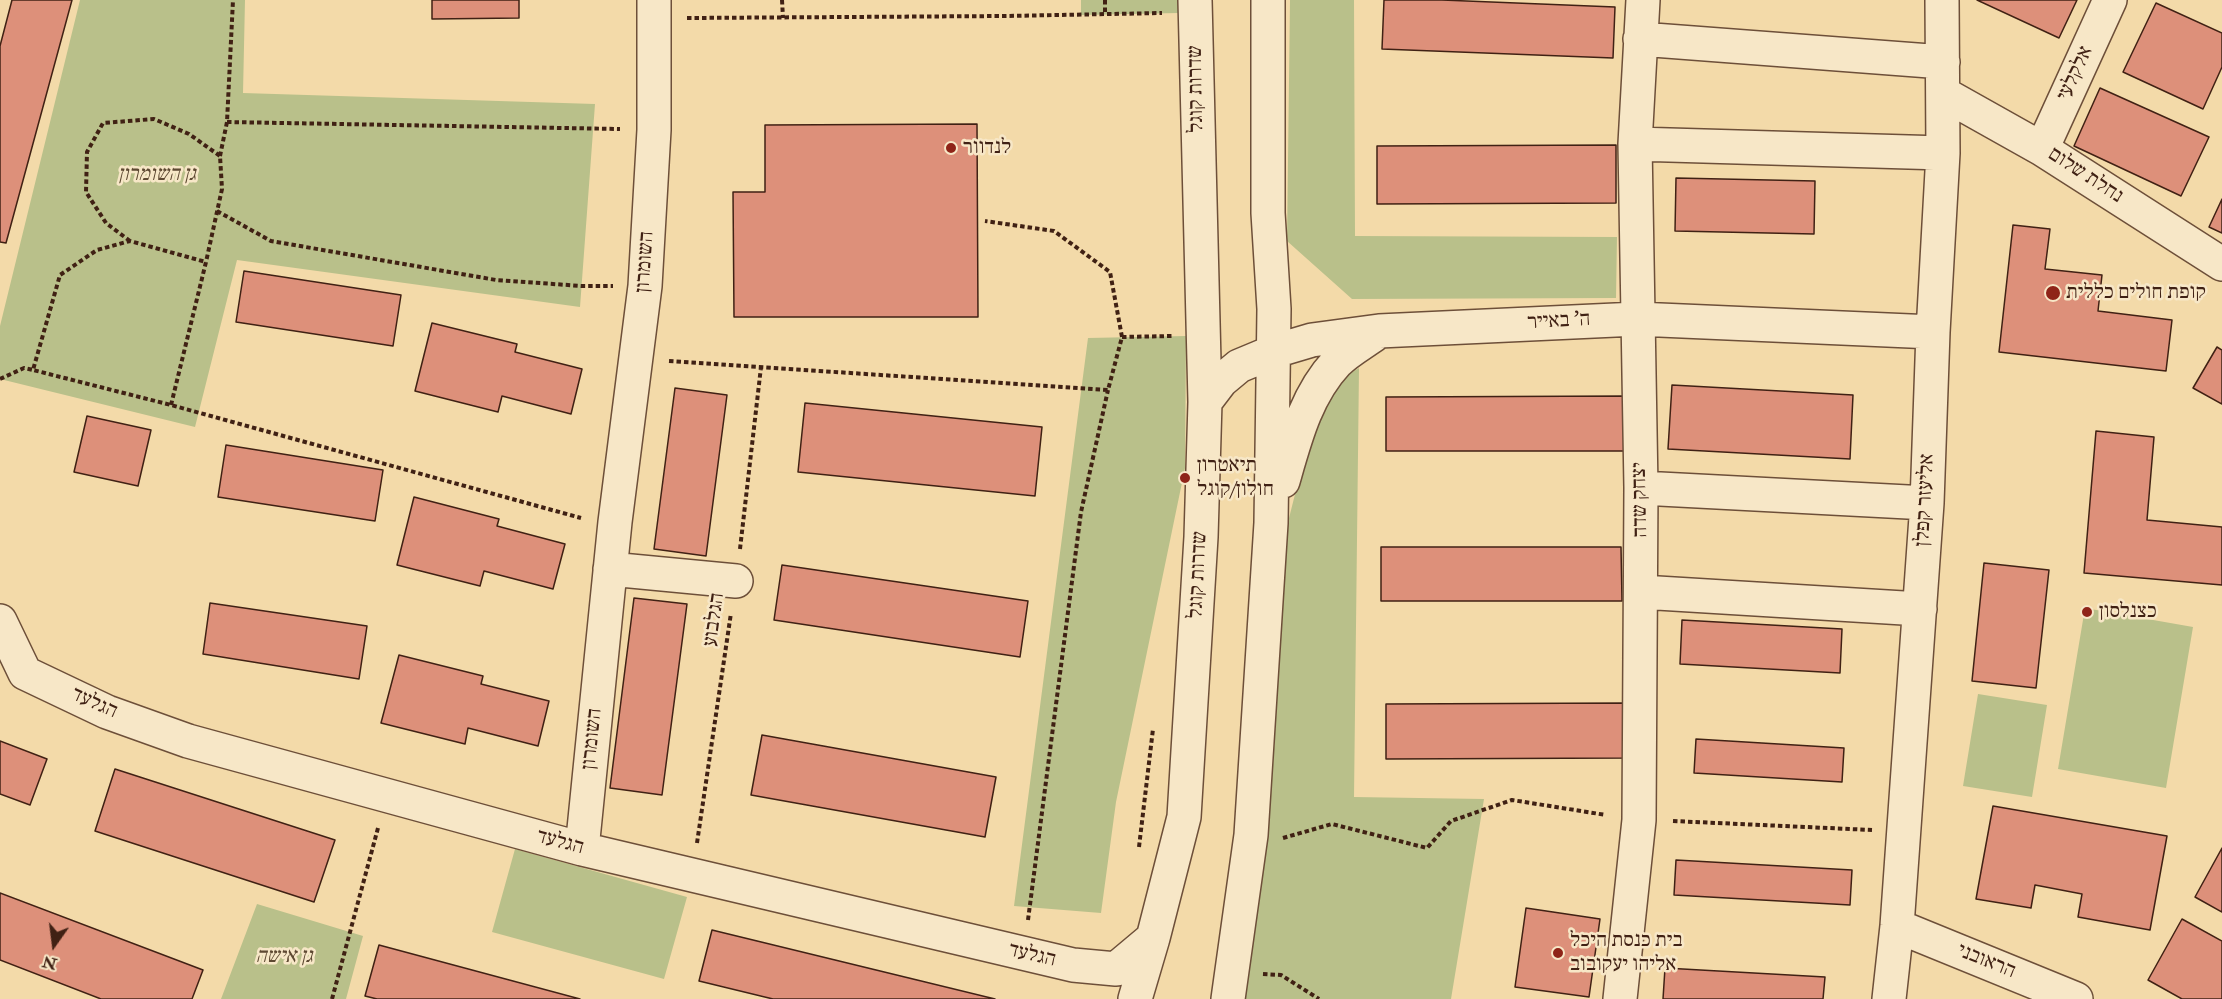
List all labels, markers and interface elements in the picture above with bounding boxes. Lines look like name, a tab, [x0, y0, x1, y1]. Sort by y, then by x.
street label: אלקלעי	[2052, 43, 2100, 105]
street label: שדרות קוגל	[1184, 45, 1210, 133]
place label: לנדוור	[963, 135, 1011, 161]
marker: לנדוור	[944, 141, 958, 155]
street label: נחלת שלום	[2043, 142, 2127, 210]
park label: גן השומרון	[118, 162, 196, 188]
street label: השומרון	[631, 230, 661, 294]
place label: קופת חולים כללית	[2066, 280, 2206, 306]
marker: קופת חולים כללית	[2044, 284, 2062, 302]
street label: ה' באייר	[1527, 308, 1591, 336]
place label: תיאטרון חולון/קוגל	[1197, 453, 1274, 503]
street label: אליעזר קפלן	[1911, 453, 1941, 547]
street label: יצחק שדה	[1628, 462, 1654, 538]
marker: תיאטרון חולון/קוגל	[1178, 471, 1192, 485]
street label: שדרות קוגל	[1184, 531, 1214, 619]
street label: הגלבוע	[699, 591, 731, 649]
place label: כצנלסון	[2099, 599, 2157, 625]
marker: כצנלסון	[2080, 605, 2094, 619]
street label: הגלעד	[67, 683, 121, 725]
street label: השומרון	[577, 707, 609, 771]
street label: הגלעד	[534, 825, 586, 861]
north arrow	[24, 915, 84, 975]
place label: בית כנסת היכל אליהו יעקובוב	[1570, 928, 1683, 978]
street label: הגלעד	[1006, 938, 1058, 974]
street label: הראובני	[1953, 939, 2019, 985]
park label: גן אישה	[255, 944, 313, 970]
marker: בית כנסת היכל אליהו יעקובוב	[1551, 946, 1565, 960]
text: N	[40, 951, 59, 974]

